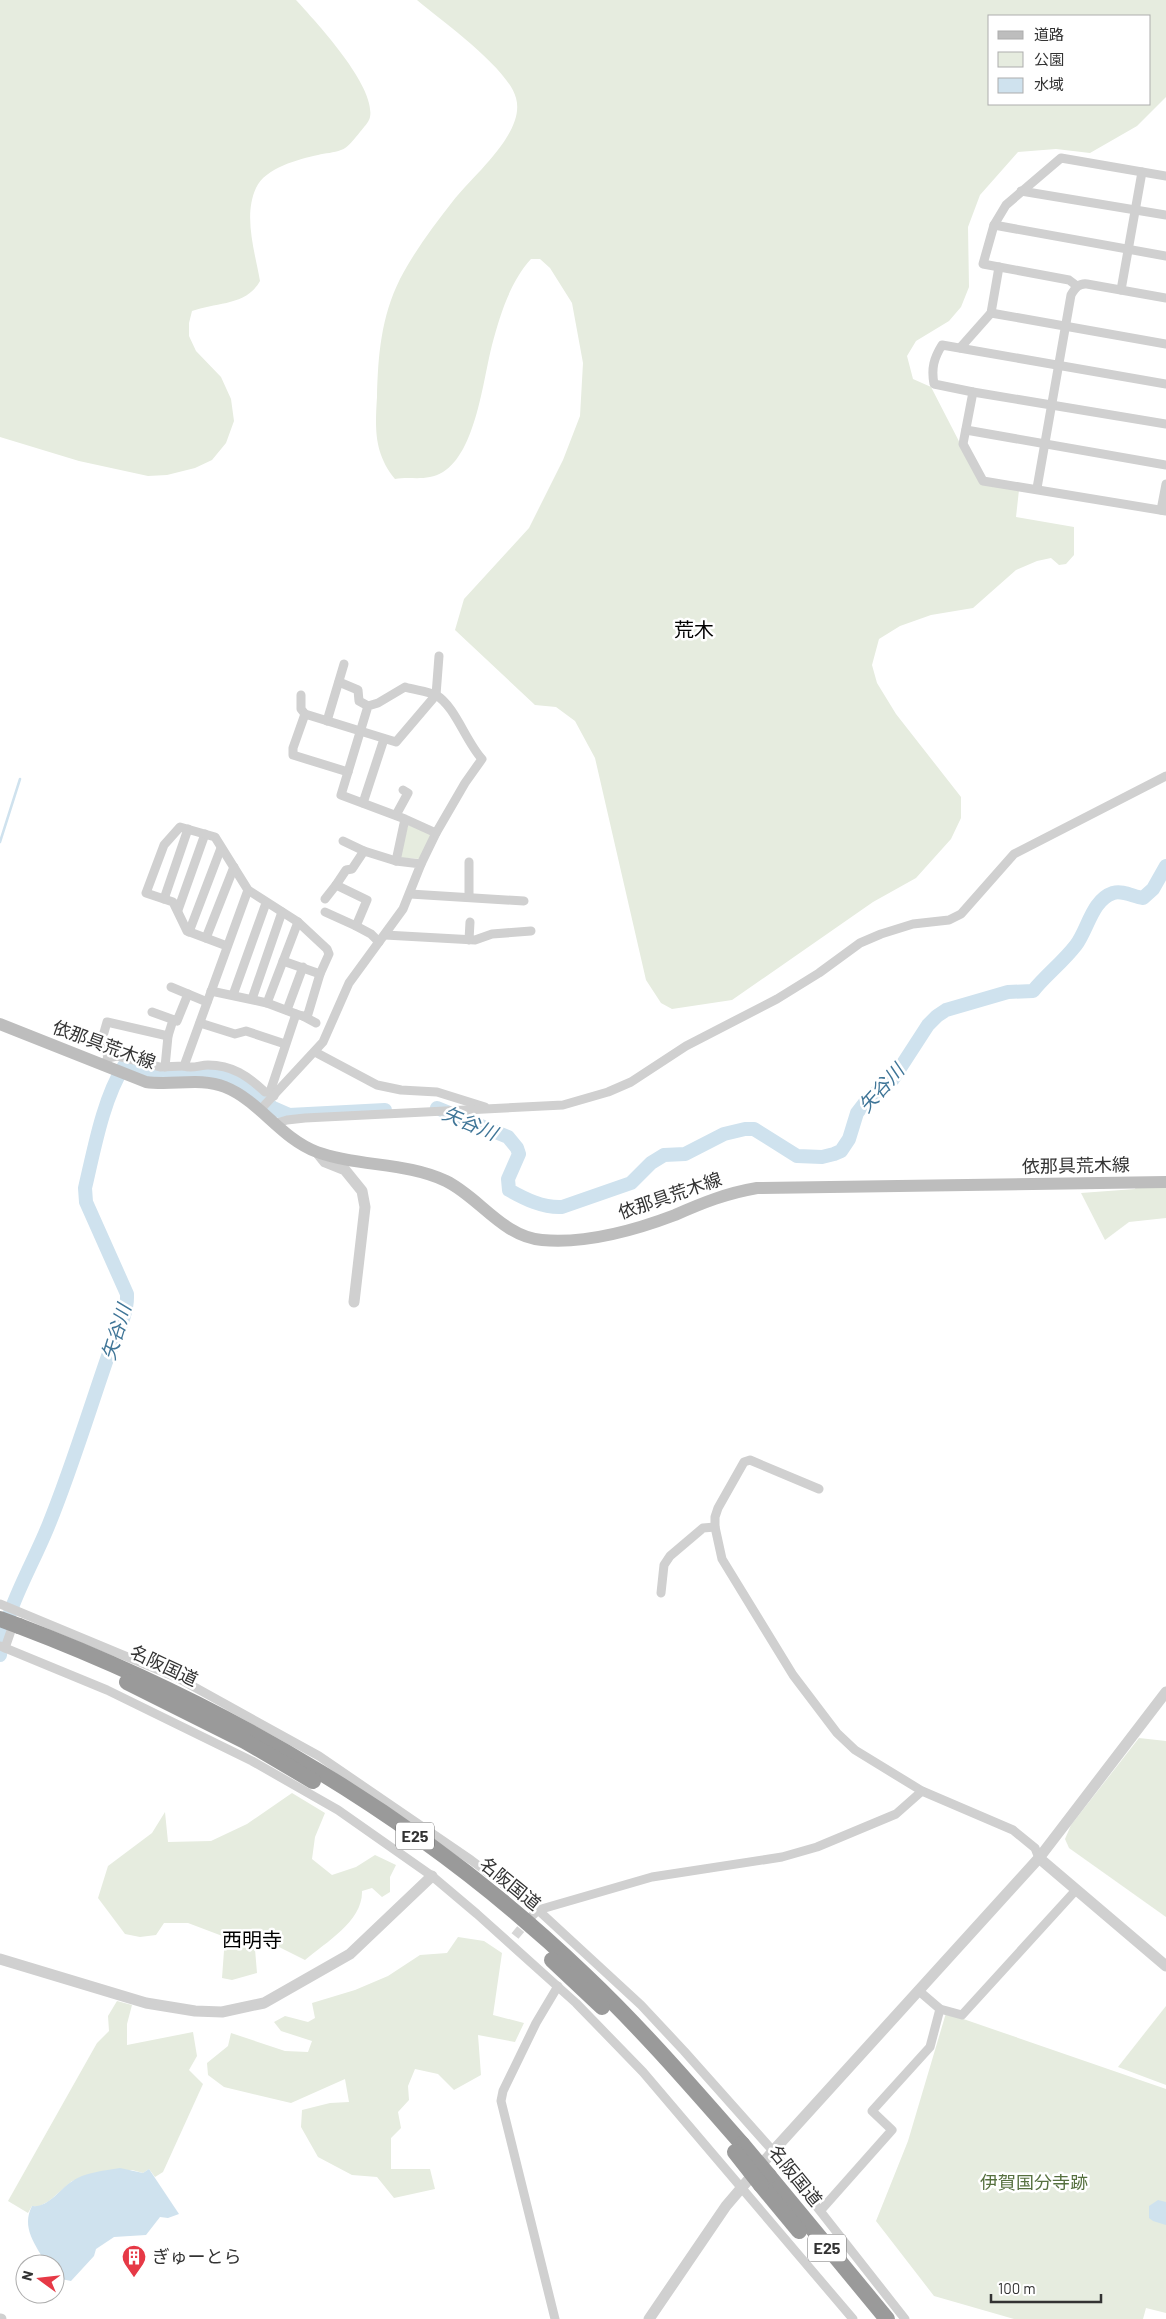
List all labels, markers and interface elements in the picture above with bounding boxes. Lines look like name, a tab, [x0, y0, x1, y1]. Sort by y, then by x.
legend	[988, 15, 1151, 105]
text: 道路	[1034, 25, 1064, 43]
text: 公園	[1034, 50, 1064, 68]
text: 水域	[1034, 75, 1064, 93]
district label: 荒木	[674, 617, 714, 641]
street label: 依那具荒木線	[50, 1015, 159, 1073]
water label: 矢谷川	[853, 1057, 910, 1117]
water label: 矢谷川	[439, 1101, 503, 1145]
street label: 依那具荒木線	[1022, 1153, 1130, 1177]
street label: 依那具荒木線	[615, 1167, 724, 1223]
water label: 矢谷川	[96, 1299, 135, 1362]
street label: 名阪国道	[127, 1640, 202, 1690]
road number: E25	[396, 1822, 434, 1850]
street label: 名阪国道	[476, 1852, 546, 1914]
district label: 西明寺	[222, 1927, 282, 1951]
street label: 名阪国道	[765, 2140, 827, 2210]
park label: 伊賀国分寺跡	[980, 2171, 1088, 2193]
road number: E25	[808, 2234, 846, 2262]
building icon: ぎゅーとら	[121, 2244, 147, 2278]
place label: ぎゅーとら	[152, 2245, 241, 2267]
north arrow	[15, 2254, 65, 2304]
text: N	[18, 2269, 36, 2282]
scale bar	[991, 2272, 1101, 2304]
text: 100 m	[998, 2279, 1036, 2297]

